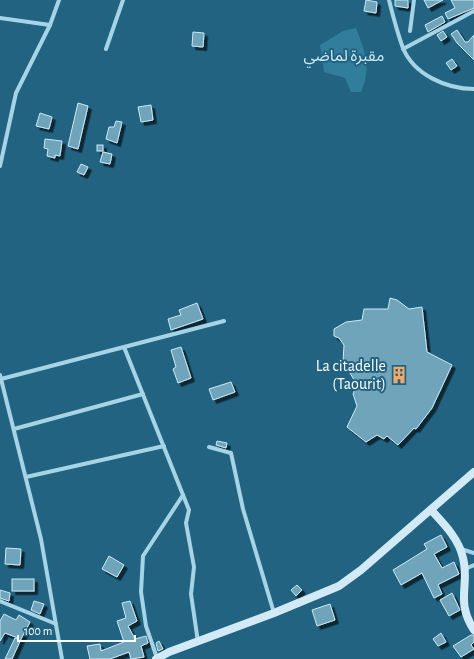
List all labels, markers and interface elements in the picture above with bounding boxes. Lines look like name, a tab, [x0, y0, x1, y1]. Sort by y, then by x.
park label: مقبرة لماضي	[304, 48, 384, 68]
place label: La citadelle (Taourit)	[316, 358, 386, 392]
building icon: La citadelle (Taourit)	[389, 365, 409, 385]
scale bar	[18, 617, 135, 643]
text: 100 m	[24, 625, 52, 637]

